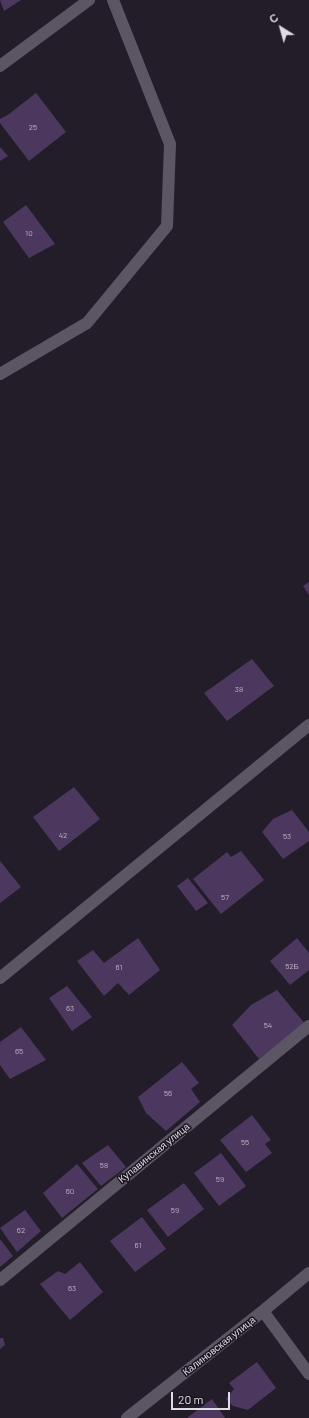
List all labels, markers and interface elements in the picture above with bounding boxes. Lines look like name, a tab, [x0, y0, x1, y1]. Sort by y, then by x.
north arrow	[261, 8, 301, 48]
text: С	[266, 10, 281, 26]
house number: 25	[29, 122, 37, 132]
house number: 10	[25, 228, 33, 238]
house number: 38	[235, 684, 243, 694]
house number: 42	[59, 830, 67, 840]
house number: 53	[283, 831, 291, 841]
house number: 57	[221, 892, 229, 902]
house number: 52Б	[285, 961, 299, 971]
house number: 61	[116, 962, 122, 972]
house number: 63	[66, 1003, 74, 1013]
house number: 54	[264, 1020, 272, 1030]
house number: 65	[15, 1046, 23, 1056]
house number: 56	[164, 1088, 172, 1098]
street label: Купавинская улица	[116, 1121, 192, 1185]
house number: 55	[241, 1137, 249, 1147]
house number: 58	[100, 1160, 108, 1170]
house number: 59	[216, 1174, 224, 1184]
house number: 60	[66, 1186, 74, 1196]
house number: 59	[171, 1205, 179, 1215]
house number: 62	[17, 1225, 25, 1235]
house number: 61	[135, 1240, 141, 1250]
house number: 63	[68, 1283, 76, 1293]
street label: Калиновская улица	[180, 1314, 258, 1378]
scale bar	[173, 1384, 232, 1410]
text: 20 m	[178, 1392, 204, 1406]

